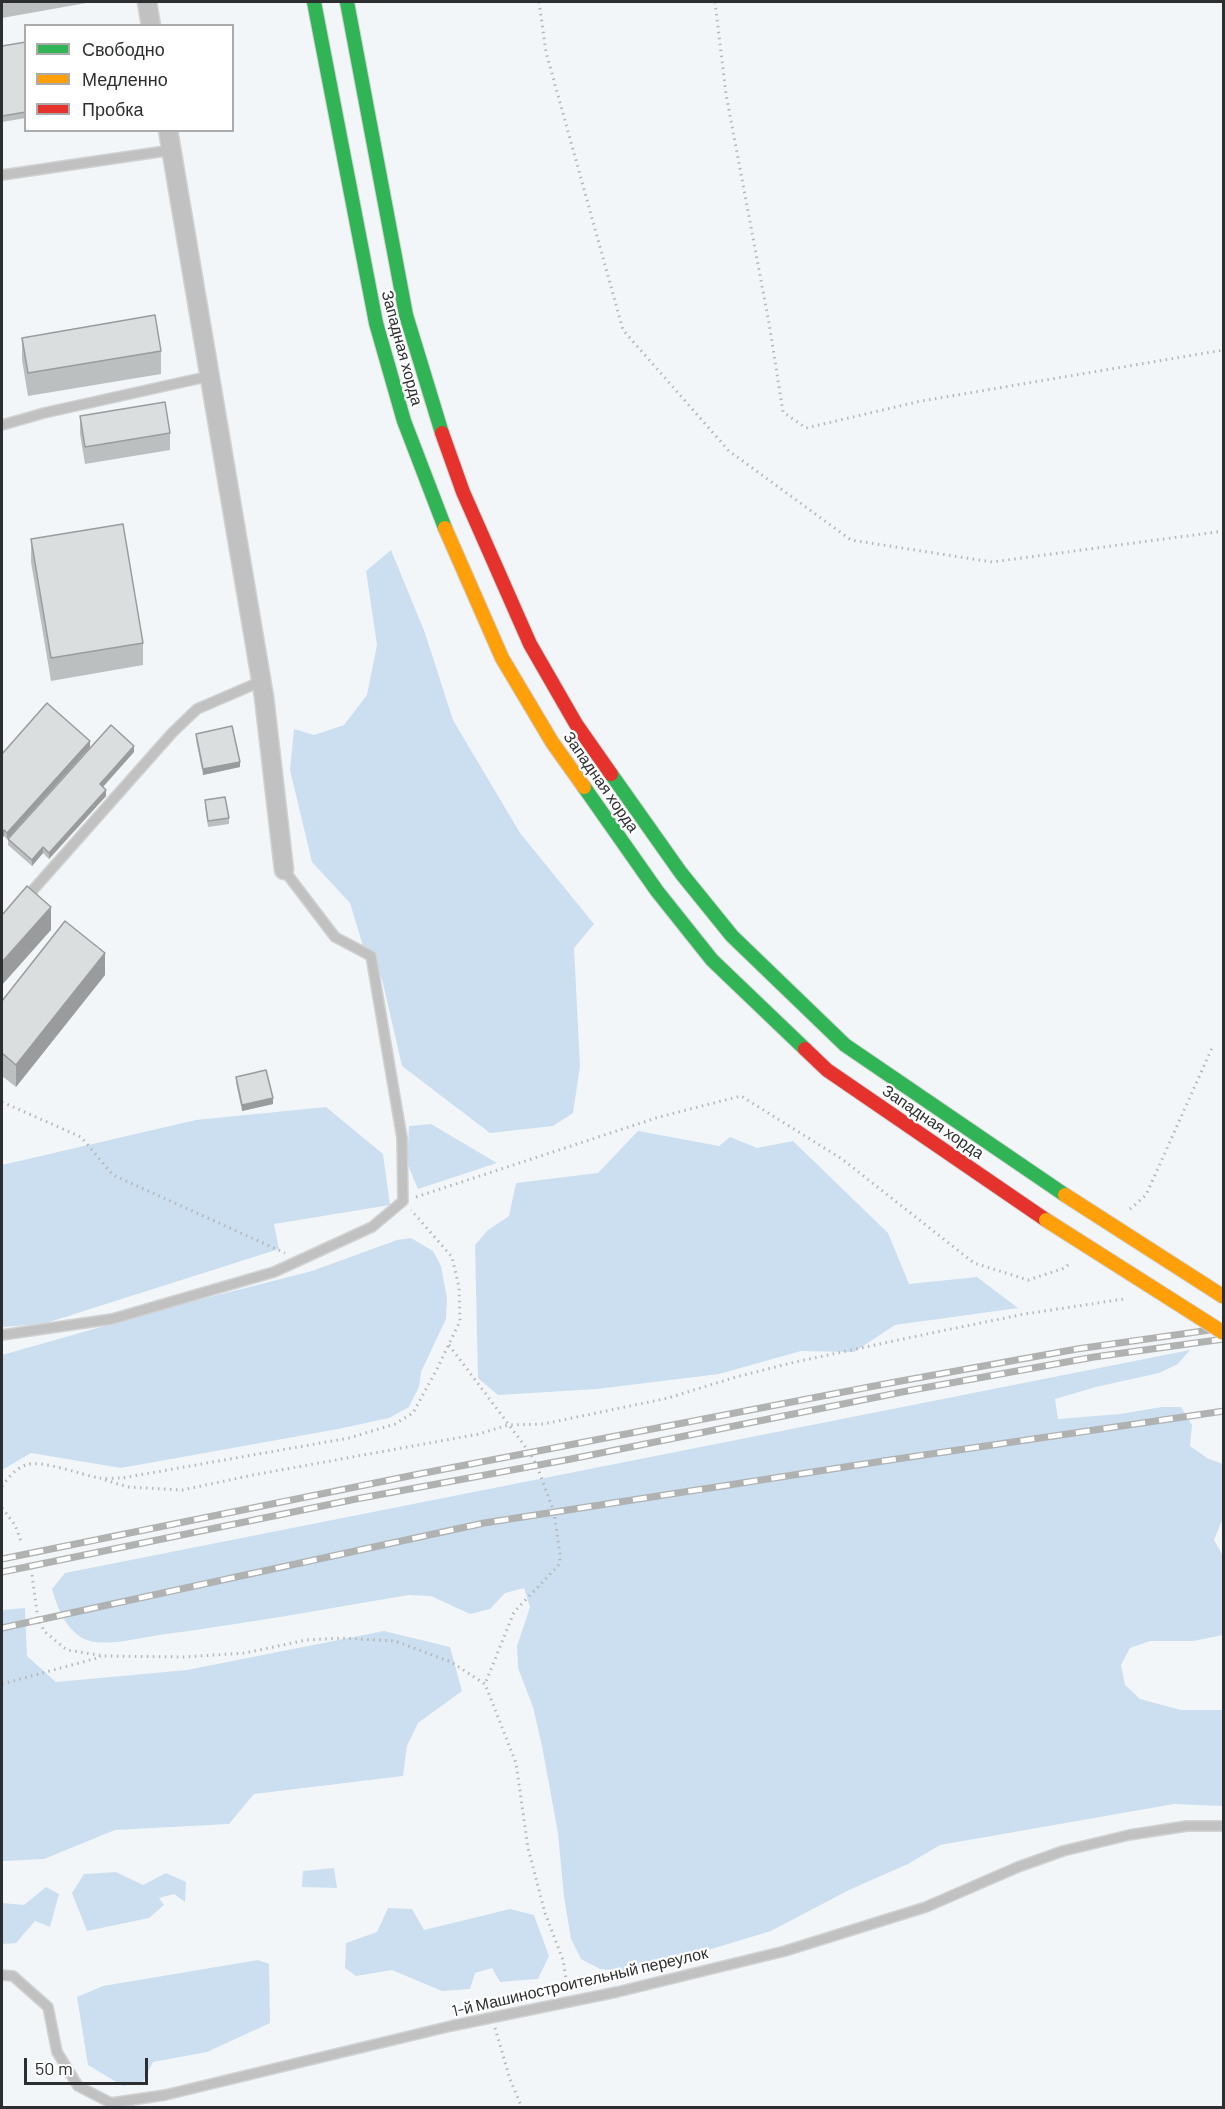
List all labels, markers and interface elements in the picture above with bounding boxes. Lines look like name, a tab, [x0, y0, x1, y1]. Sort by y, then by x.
legend	[24, 24, 234, 132]
text: Свободно	[82, 38, 165, 60]
text: Медленно	[82, 68, 168, 90]
text: Пробка	[82, 98, 144, 120]
street label: Западная хорда	[377, 288, 427, 408]
street label: Западная хорда	[559, 728, 643, 836]
street label: Западная хорда	[878, 1081, 988, 1163]
street label: 1-й Машиностроительный переулок	[450, 1943, 710, 2021]
scale bar	[27, 2046, 152, 2084]
text: 50 m	[35, 2057, 73, 2079]

